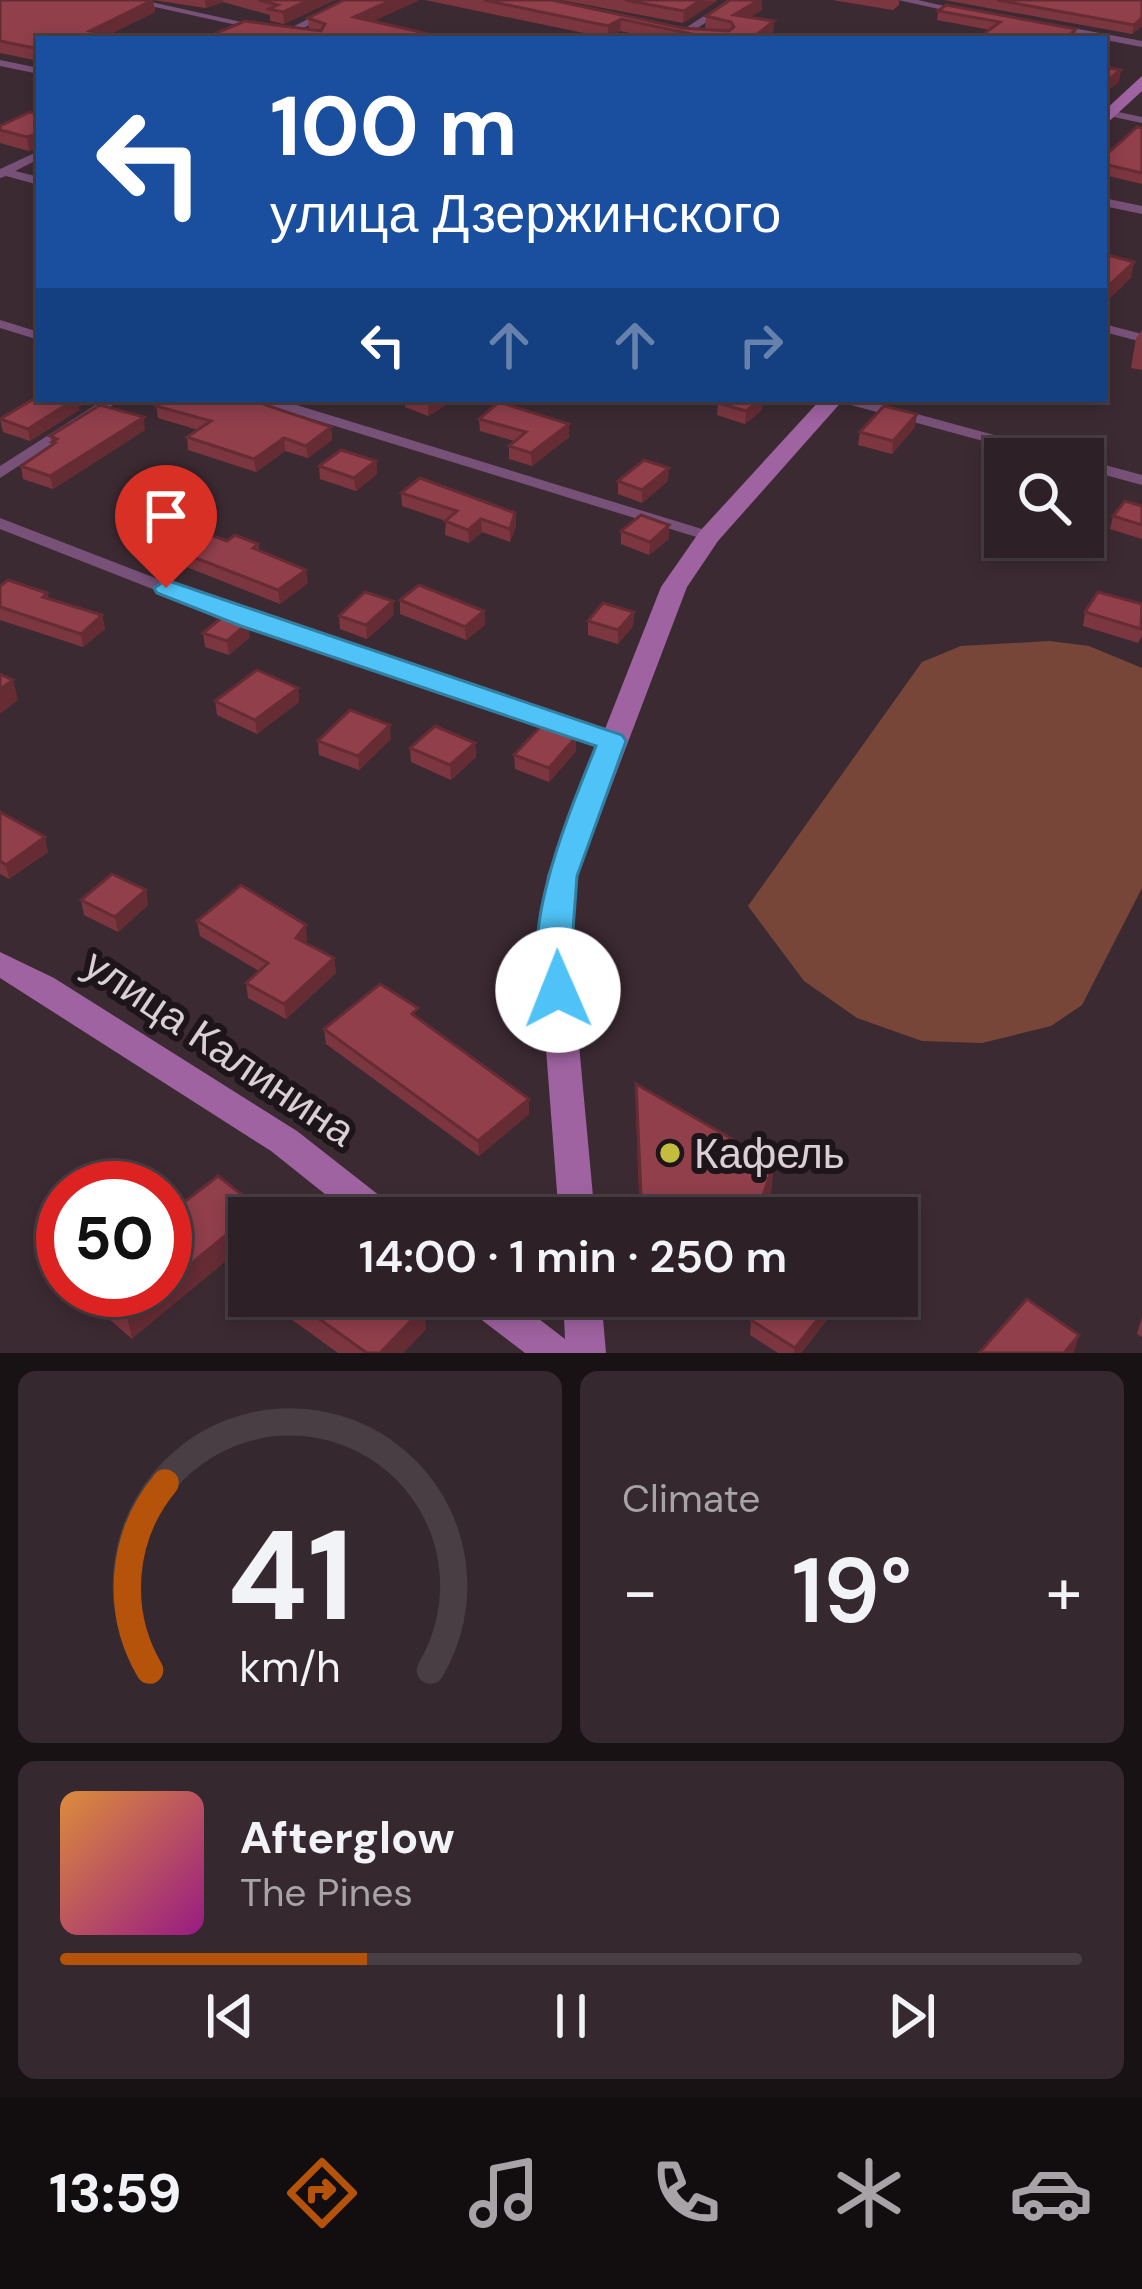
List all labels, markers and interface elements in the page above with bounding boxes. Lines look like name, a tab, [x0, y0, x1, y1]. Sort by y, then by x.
text: 100 m	[270, 72, 518, 181]
icon: left	[72, 84, 228, 240]
text: улица Дзержинского	[270, 178, 781, 249]
icon: left	[350, 312, 416, 378]
icon: ahead	[476, 312, 542, 378]
icon: ahead	[602, 312, 668, 378]
icon: right	[728, 312, 794, 378]
map controls	[984, 438, 1104, 558]
button: search	[984, 438, 1104, 558]
pin	[115, 465, 217, 588]
icon: arrive	[133, 483, 199, 549]
position arrow	[495, 927, 621, 1053]
street label: улица Калинина	[74, 936, 366, 1159]
place label: Кафель	[694, 1126, 845, 1181]
marker: Кафель	[657, 1140, 683, 1166]
speed limit sign: 50	[36, 1161, 192, 1317]
text: 14:00 · 1 min · 250 m	[359, 1227, 787, 1286]
text: Climate	[622, 1473, 760, 1524]
text: 41	[227, 1495, 353, 1658]
text: 19°	[792, 1533, 912, 1650]
text: −	[622, 1549, 658, 1634]
text: +	[1046, 1549, 1082, 1634]
text: km/h	[239, 1639, 341, 1695]
text: Afterglow	[240, 1808, 455, 1867]
text: The Pines	[240, 1867, 413, 1918]
icon: previous	[197, 1983, 263, 2049]
icon: pause	[538, 1983, 604, 2049]
icon: next	[879, 1983, 945, 2049]
icon: directions	[280, 2151, 364, 2235]
icon: music	[462, 2151, 546, 2235]
icon: phone	[644, 2151, 728, 2235]
icon: climate	[827, 2151, 911, 2235]
icon: car	[1009, 2151, 1093, 2235]
text: 13:59	[49, 2158, 182, 2229]

